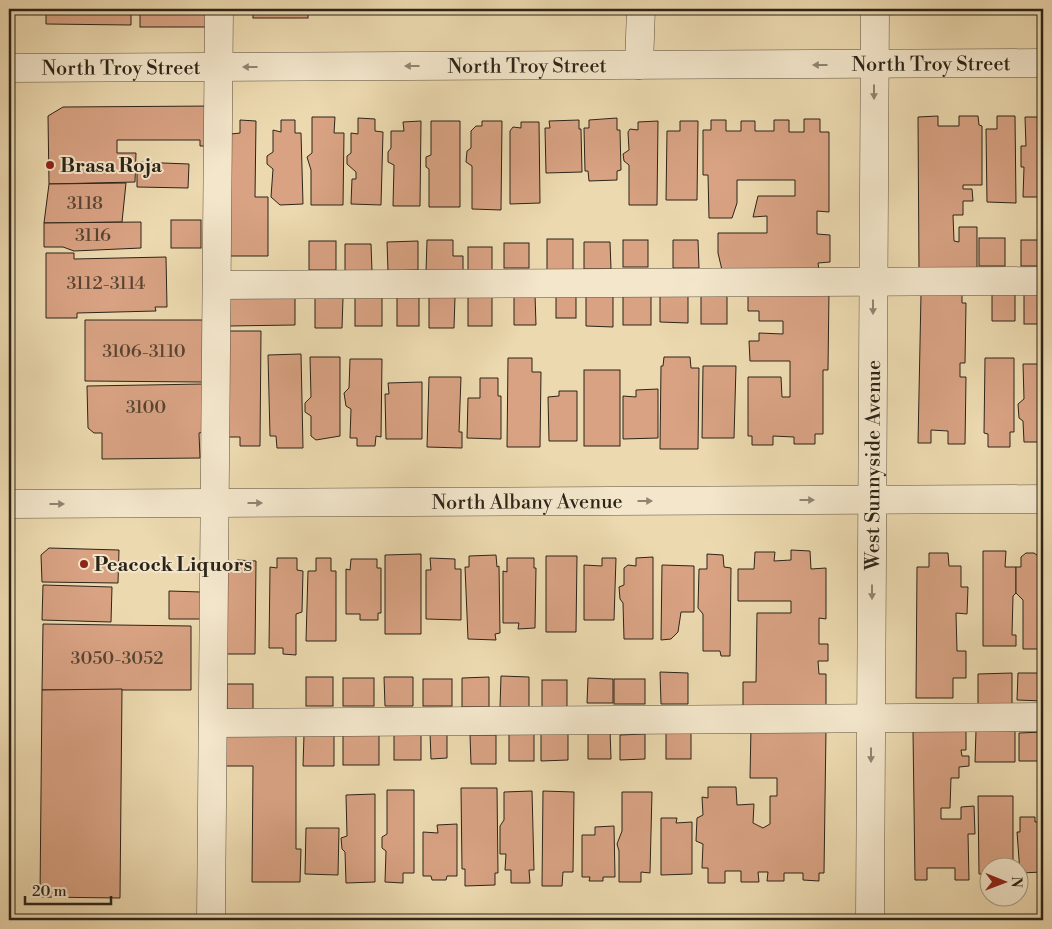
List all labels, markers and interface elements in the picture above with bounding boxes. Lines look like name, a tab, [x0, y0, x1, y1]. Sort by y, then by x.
street label: North Troy Street	[851, 52, 1011, 78]
street label: North Troy Street	[447, 54, 607, 80]
street label: North Troy Street	[41, 56, 201, 82]
one-way arrow	[811, 61, 827, 69]
one-way arrow	[404, 62, 420, 70]
one-way arrow	[241, 63, 257, 71]
one-way arrow	[870, 85, 878, 101]
place label: Brasa Roja	[60, 154, 162, 179]
marker: Brasa Roja	[44, 159, 56, 171]
house number: 3118	[67, 192, 103, 215]
house number: 3116	[75, 224, 111, 247]
house number: 3112-3114	[67, 272, 146, 295]
one-way arrow	[869, 300, 877, 316]
house number: 3106-3110	[102, 340, 186, 363]
street label: West Sunnyside Avenue	[861, 360, 887, 571]
house number: 3100	[126, 396, 166, 419]
street label: North Albany Avenue	[431, 490, 623, 516]
one-way arrow	[800, 496, 816, 504]
one-way arrow	[637, 497, 653, 505]
one-way arrow	[247, 499, 263, 507]
one-way arrow	[50, 500, 66, 508]
place label: Peacock Liquors	[94, 553, 252, 578]
marker: Peacock Liquors	[78, 558, 90, 570]
one-way arrow	[868, 585, 876, 601]
house number: 3050-3052	[71, 647, 163, 670]
one-way arrow	[867, 747, 875, 763]
north arrow	[980, 856, 1030, 906]
scale bar	[25, 874, 111, 906]
text: N	[1007, 877, 1025, 888]
text: 20 m	[32, 882, 67, 901]

